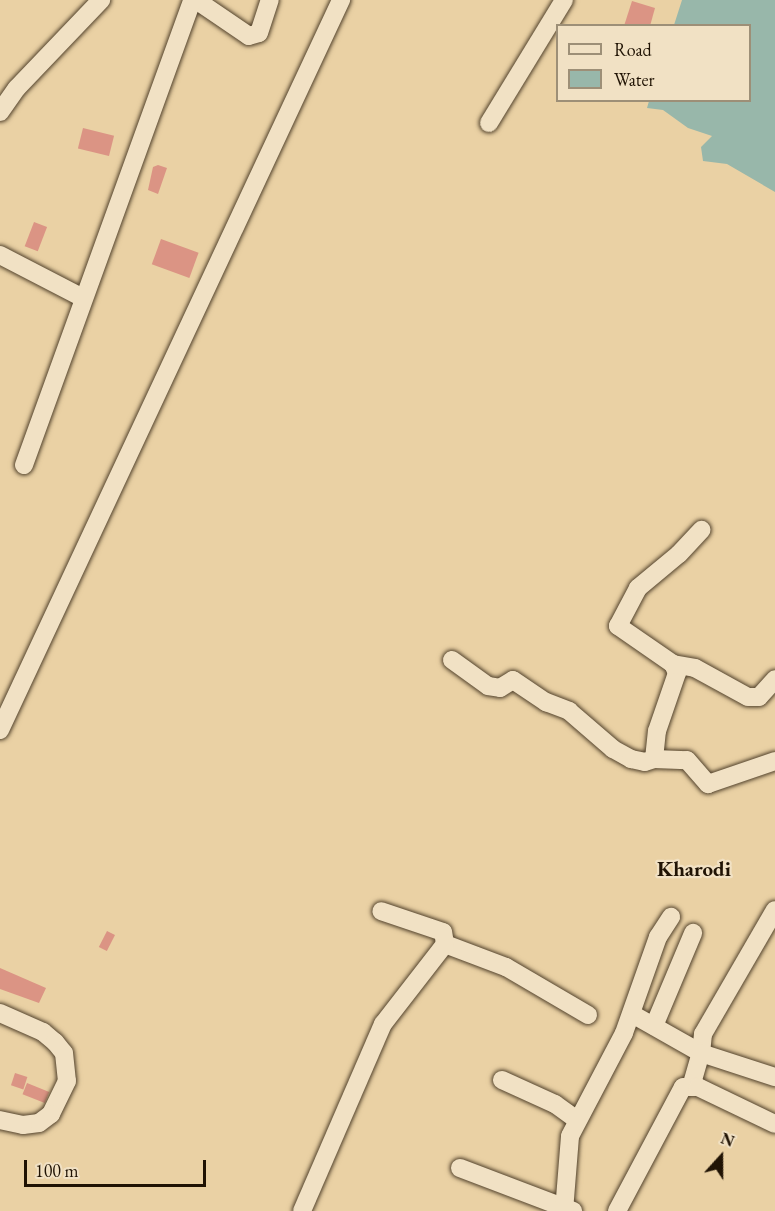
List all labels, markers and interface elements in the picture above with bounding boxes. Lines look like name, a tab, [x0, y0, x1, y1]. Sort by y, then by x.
legend	[556, 24, 751, 102]
text: Road	[614, 38, 652, 61]
text: Water	[614, 68, 655, 91]
district label: Kharodi	[657, 856, 731, 882]
north arrow	[691, 1127, 751, 1187]
text: N	[718, 1128, 737, 1152]
scale bar	[27, 1148, 208, 1186]
text: 100 m	[35, 1159, 79, 1182]

